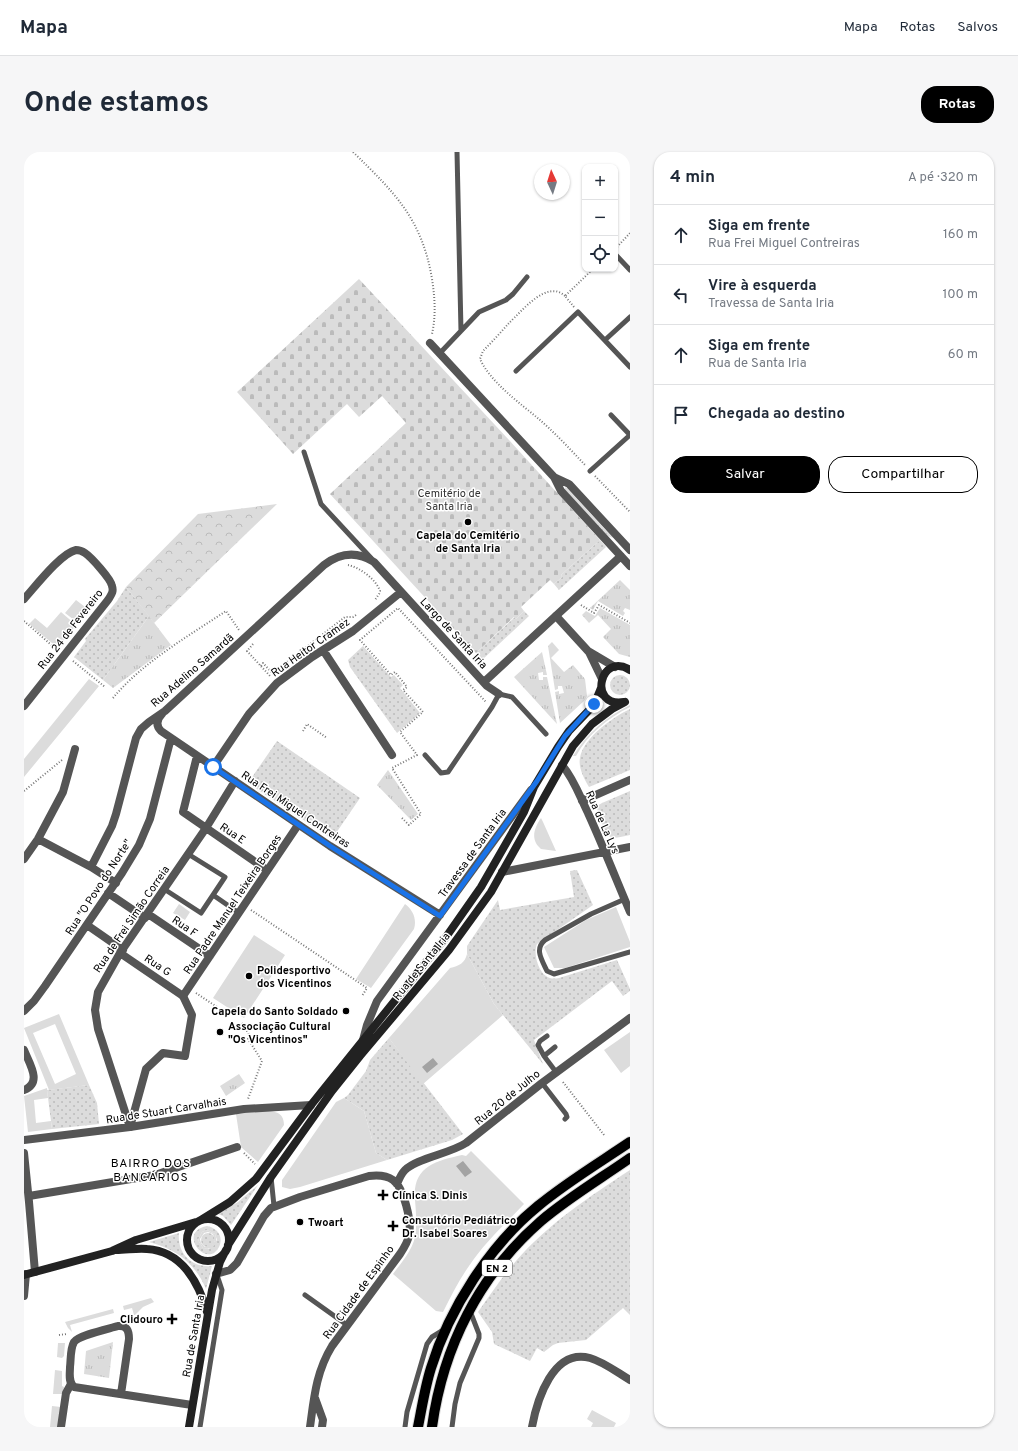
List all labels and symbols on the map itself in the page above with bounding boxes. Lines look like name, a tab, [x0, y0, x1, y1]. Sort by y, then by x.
north arrow	[534, 164, 570, 200]
park label: Cemitério de Santa Iria	[417, 487, 481, 514]
marker: Capela do Cemitério de Santa Iria	[463, 517, 473, 527]
place label: Capela do Cemitério de Santa Iria	[416, 529, 520, 556]
street label: Rua 24 de Fevereiro	[35, 587, 106, 673]
street label: Largo de Santa Iria	[417, 595, 490, 672]
street label: Rua Heitor Cramez	[268, 615, 353, 680]
street label: Rua Adelino Samardã	[148, 631, 237, 711]
route end	[585, 695, 603, 713]
route start	[204, 758, 222, 776]
street label: Rua Frei Miguel Contreiras	[238, 768, 353, 852]
street label: Rua de La Lys	[582, 789, 622, 856]
street label: Travessa de Santa Iria	[436, 806, 510, 901]
street label: Rua E	[217, 820, 248, 848]
street label: Rua Padre Manuel Teixeira Borges	[181, 832, 285, 977]
street label: Rua "O Povo do Norte"	[63, 837, 135, 938]
street label: Rua de Frei Simão Correia	[91, 863, 173, 976]
street label: Rua F	[169, 913, 200, 940]
street label: Rua de Santa Iria	[390, 930, 454, 1003]
street label: Rua G	[141, 952, 174, 980]
place label: Polidesportivo dos Vicentinos	[257, 964, 332, 991]
marker: Polidesportivo dos Vicentinos	[244, 971, 254, 981]
place label: Capela do Santo Soldado	[211, 1005, 338, 1019]
marker: Capela do Santo Soldado	[341, 1006, 351, 1016]
place label: Associação Cultural "Os Vicentinos"	[228, 1020, 331, 1047]
marker: Associação Cultural "Os Vicentinos"	[215, 1027, 225, 1037]
street label: Rua 20 de Julho	[472, 1067, 543, 1129]
street label: Rua de Stuart Carvalhais	[105, 1095, 227, 1127]
district label: BAIRRO DOS BANCÁRIOS	[111, 1156, 191, 1186]
marker: Clínica S. Dinis	[377, 1189, 389, 1201]
place label: Clínica S. Dinis	[392, 1189, 468, 1203]
place label: Consultório Pediátrico Dr. Isabel Soares	[402, 1214, 516, 1241]
place label: Twoart	[308, 1216, 344, 1230]
marker: Twoart	[295, 1217, 305, 1227]
marker: Consultório Pediátrico Dr. Isabel Soares	[387, 1220, 399, 1232]
street label: Rua Cidade de Espinho	[320, 1243, 398, 1342]
road number: EN 2	[482, 1260, 512, 1276]
street label: Rua de Santa Iria	[180, 1294, 208, 1378]
place label: Clidouro	[120, 1313, 163, 1327]
marker: Clidouro	[166, 1313, 178, 1325]

